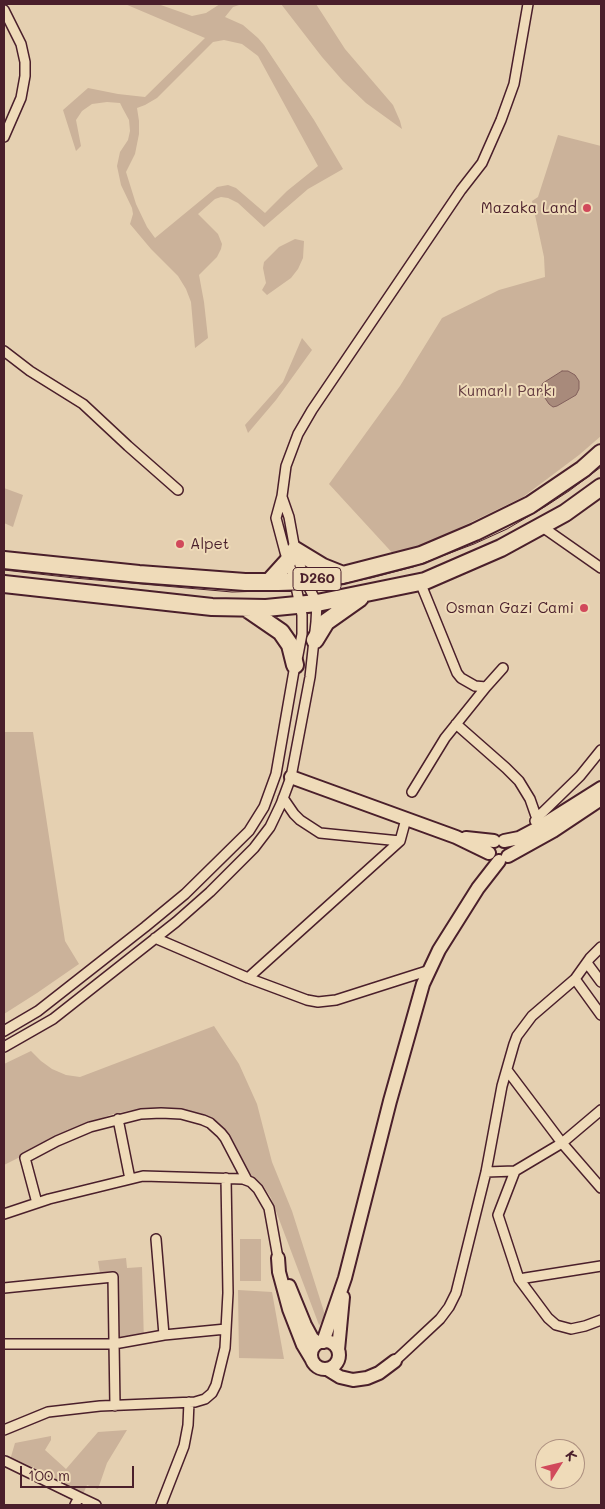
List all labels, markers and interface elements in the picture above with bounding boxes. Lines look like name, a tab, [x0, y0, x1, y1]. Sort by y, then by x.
place label: Mazaka Land	[481, 199, 577, 217]
marker: Mazaka Land	[581, 202, 593, 214]
park label: Kumarlı Parkı	[458, 382, 556, 400]
place label: Alpet	[190, 535, 229, 553]
marker: Alpet	[174, 538, 186, 550]
road number: D260	[293, 568, 341, 590]
place label: Osman Gazi Cami	[446, 599, 574, 617]
marker: Osman Gazi Cami	[578, 602, 590, 614]
north arrow	[535, 1439, 585, 1489]
text: K	[561, 1446, 582, 1465]
scale bar	[22, 1456, 136, 1488]
text: 100 m	[28, 1465, 70, 1485]

